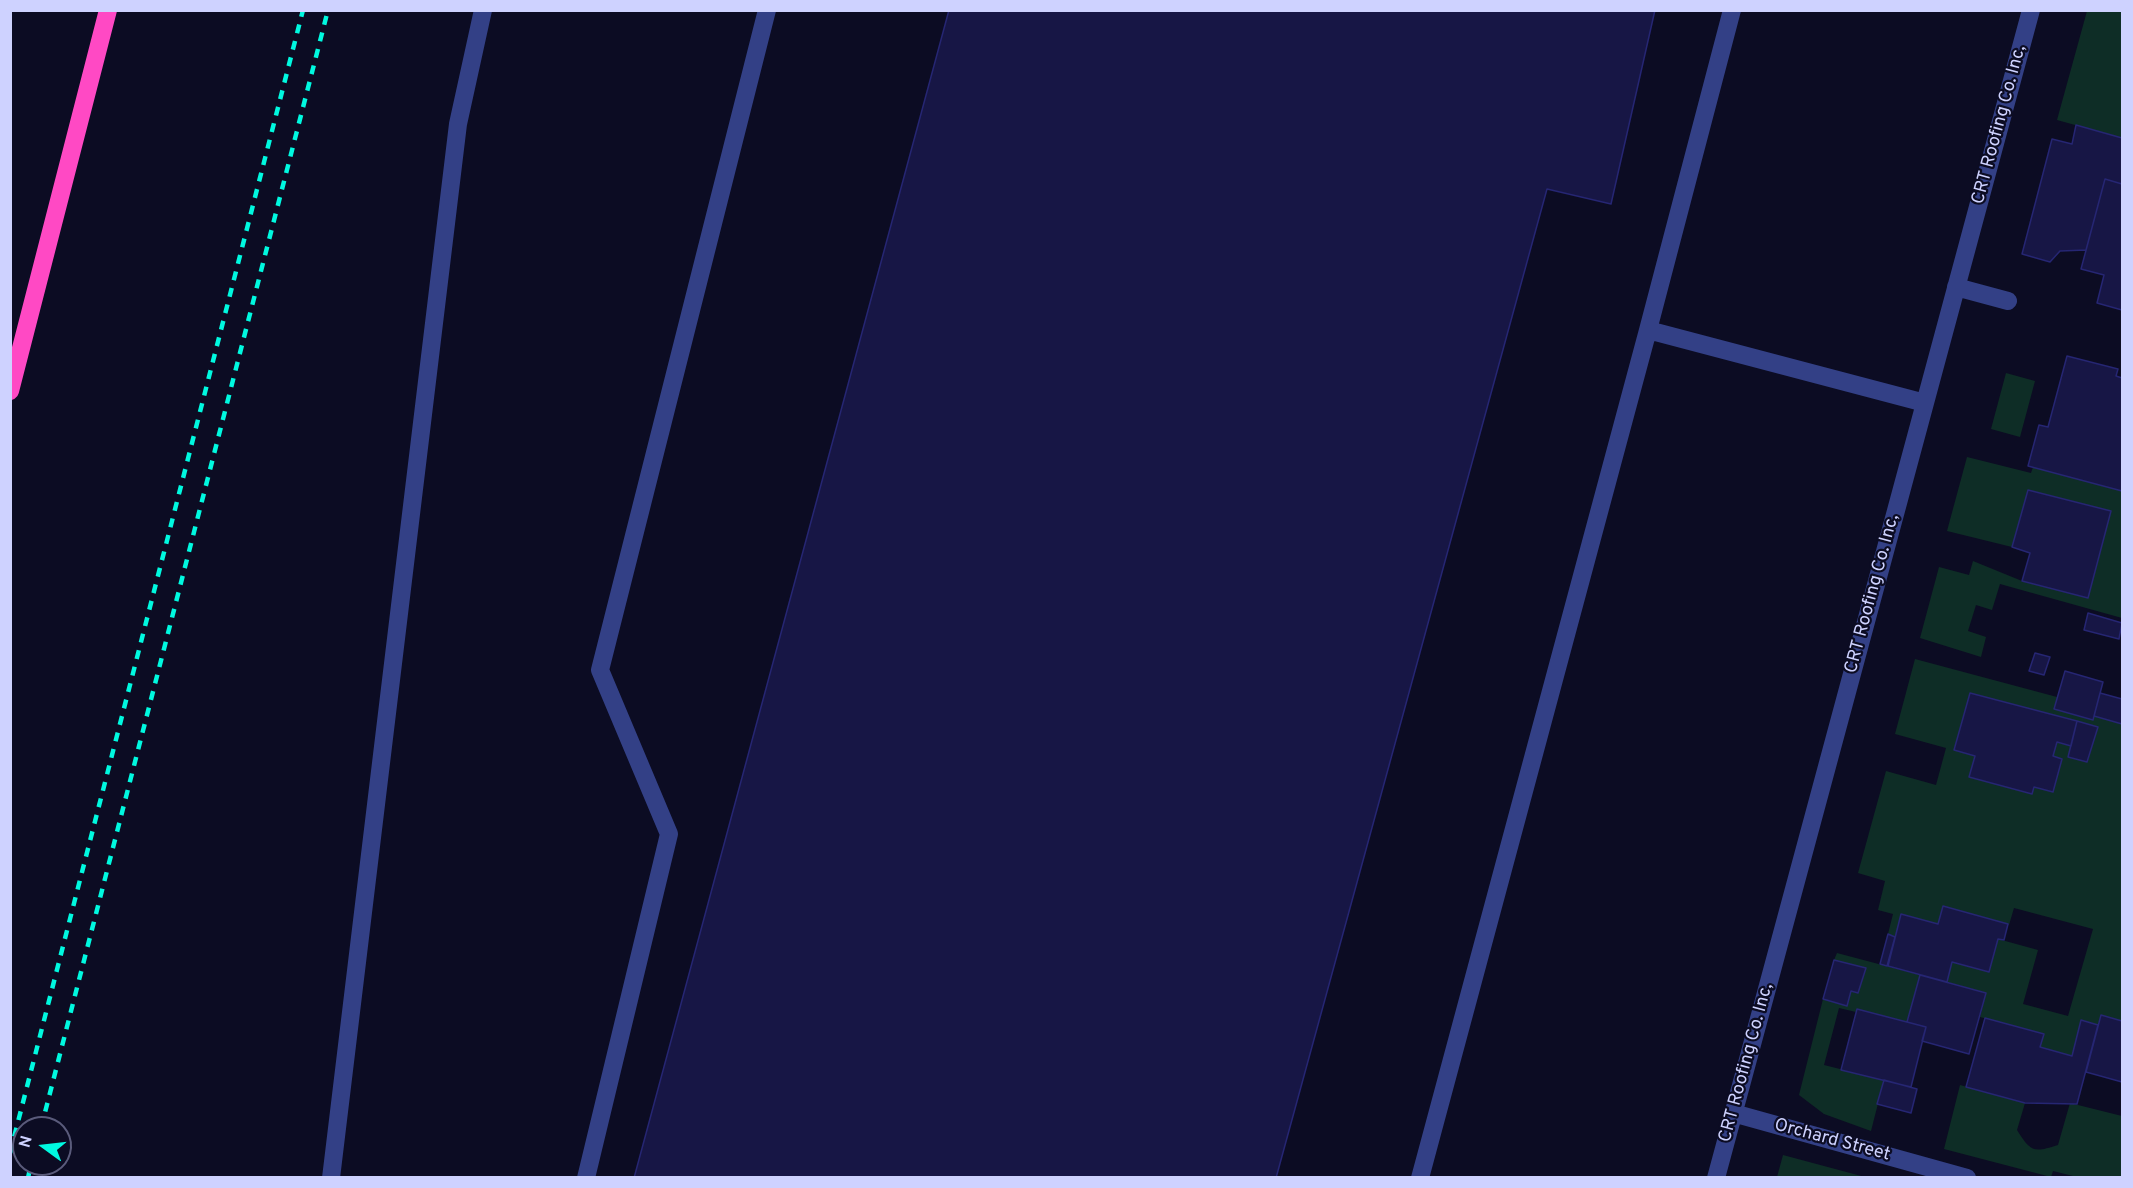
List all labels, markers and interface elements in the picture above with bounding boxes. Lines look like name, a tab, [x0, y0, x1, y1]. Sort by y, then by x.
street label: CRT Roofing Co. Inc,	[1968, 43, 2032, 207]
street label: CRT Roofing Co. Inc,	[1841, 512, 1905, 676]
street label: CRT Roofing Co. Inc,	[1715, 981, 1779, 1145]
street label: Orchard Street	[1772, 1115, 1892, 1167]
north arrow	[12, 1116, 72, 1176]
text: N	[15, 1134, 38, 1150]

